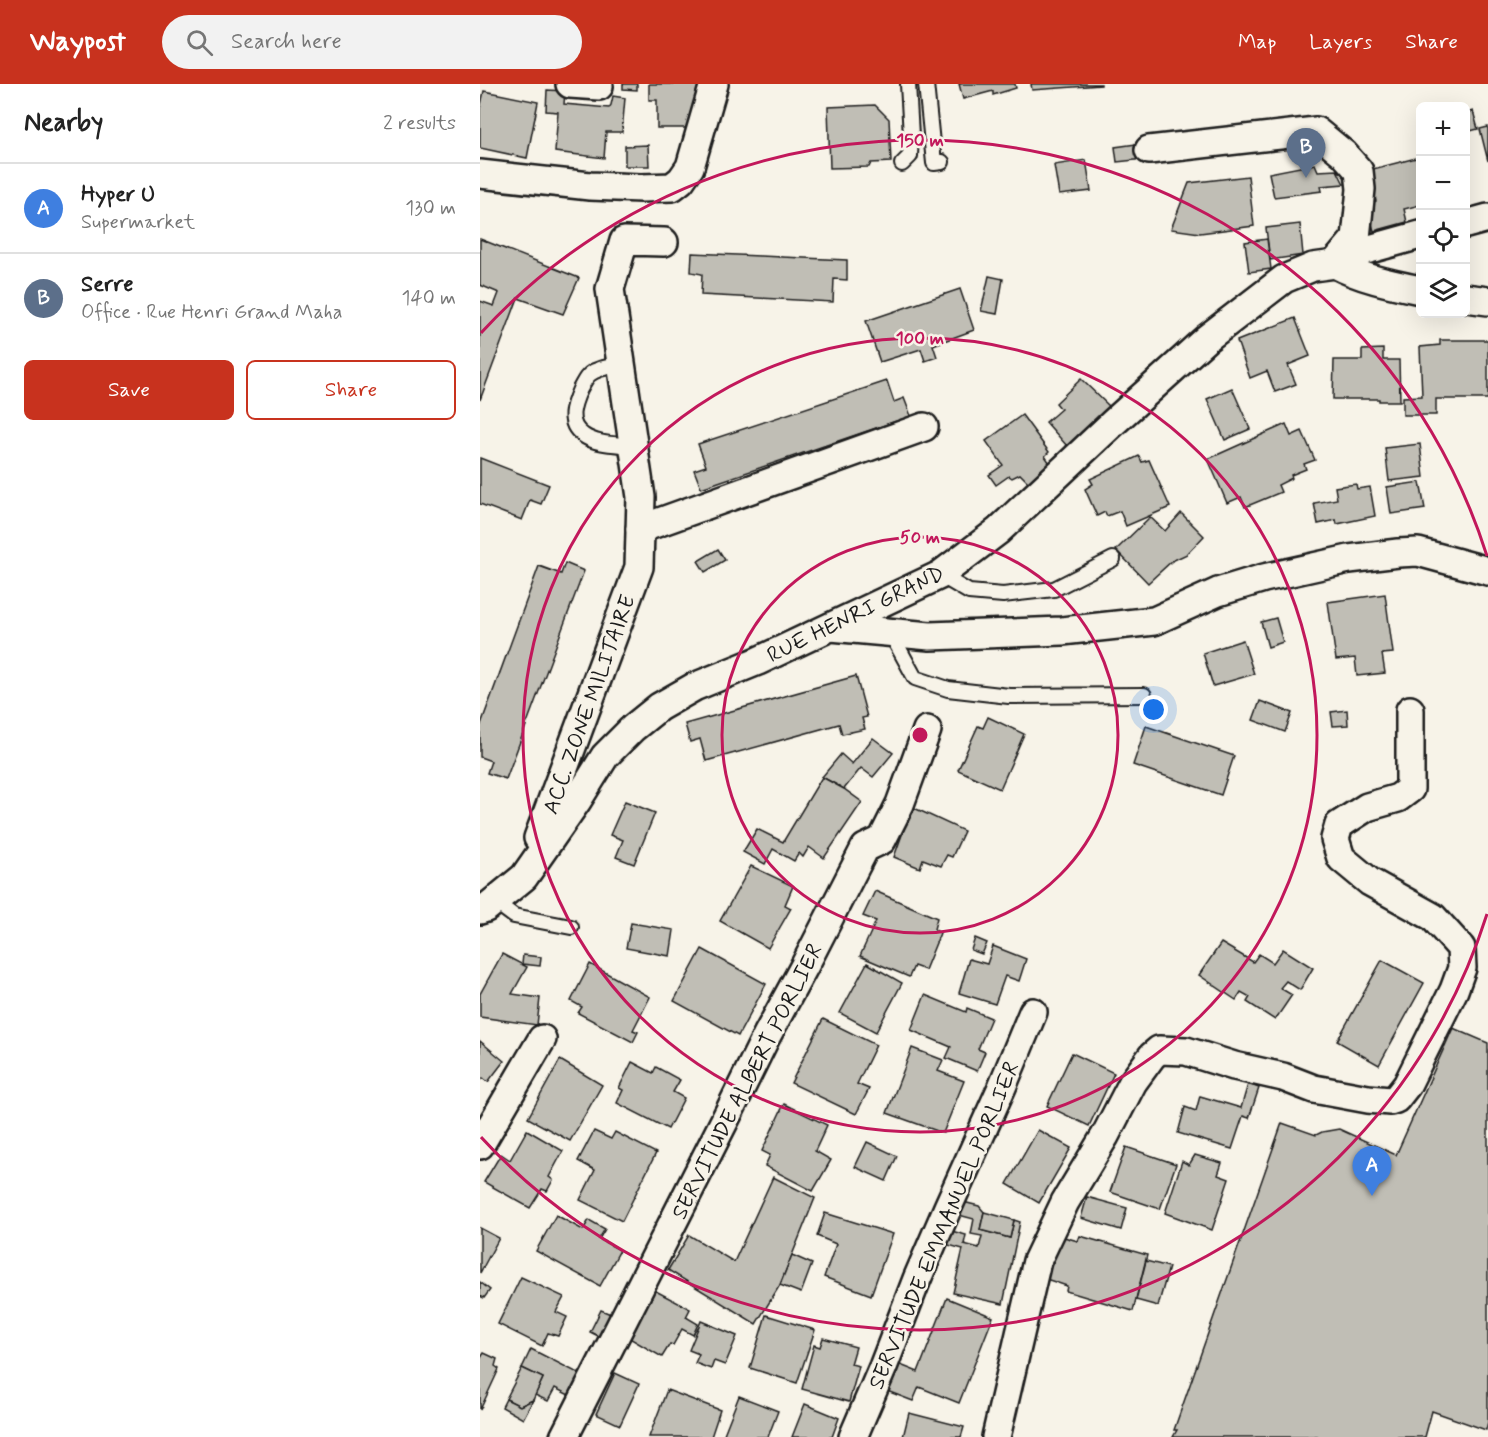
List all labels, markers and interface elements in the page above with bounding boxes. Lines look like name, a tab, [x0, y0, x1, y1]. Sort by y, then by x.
search box	[162, 15, 582, 69]
text: Waypost	[30, 24, 126, 61]
icon: search	[183, 26, 216, 59]
text: Search here	[231, 28, 342, 56]
text: Map	[1238, 28, 1276, 56]
text: Layers	[1309, 28, 1372, 56]
text: Share	[1405, 28, 1458, 56]
map controls	[1416, 102, 1470, 318]
button: +	[1416, 102, 1470, 156]
text: Nearby	[24, 106, 103, 140]
text: 2 results	[383, 110, 456, 137]
pin: B	[1286, 128, 1326, 178]
text: 150 m	[896, 129, 944, 153]
button: −	[1416, 156, 1470, 210]
text: Hyper U	[81, 181, 155, 209]
text: A	[37, 195, 50, 222]
text: 130 m	[405, 195, 456, 222]
text: Supermarket	[81, 209, 195, 236]
button: locate	[1416, 210, 1470, 264]
button: layers	[1416, 264, 1470, 318]
text: Serre	[81, 271, 133, 299]
text: B	[37, 285, 50, 312]
text: 140 m	[402, 285, 456, 312]
text: Office · Rue Henri Grand Maha	[81, 299, 343, 326]
text: 100 m	[896, 327, 944, 351]
button: Save	[24, 360, 234, 420]
button: Share	[246, 360, 456, 420]
text: 50 m	[900, 526, 940, 550]
street label: RUE HENRI GRAND	[763, 560, 949, 670]
street label: ACC. ZONE MILITAIRE	[537, 591, 643, 818]
your location	[1139, 695, 1168, 724]
centre of rings	[910, 725, 930, 745]
street label: SERVITUDE ALBERT PORLIER	[666, 939, 830, 1225]
street label: SERVITUDE EMMANUEL PORLIER	[863, 1058, 1027, 1394]
pin: A	[1352, 1146, 1392, 1196]

